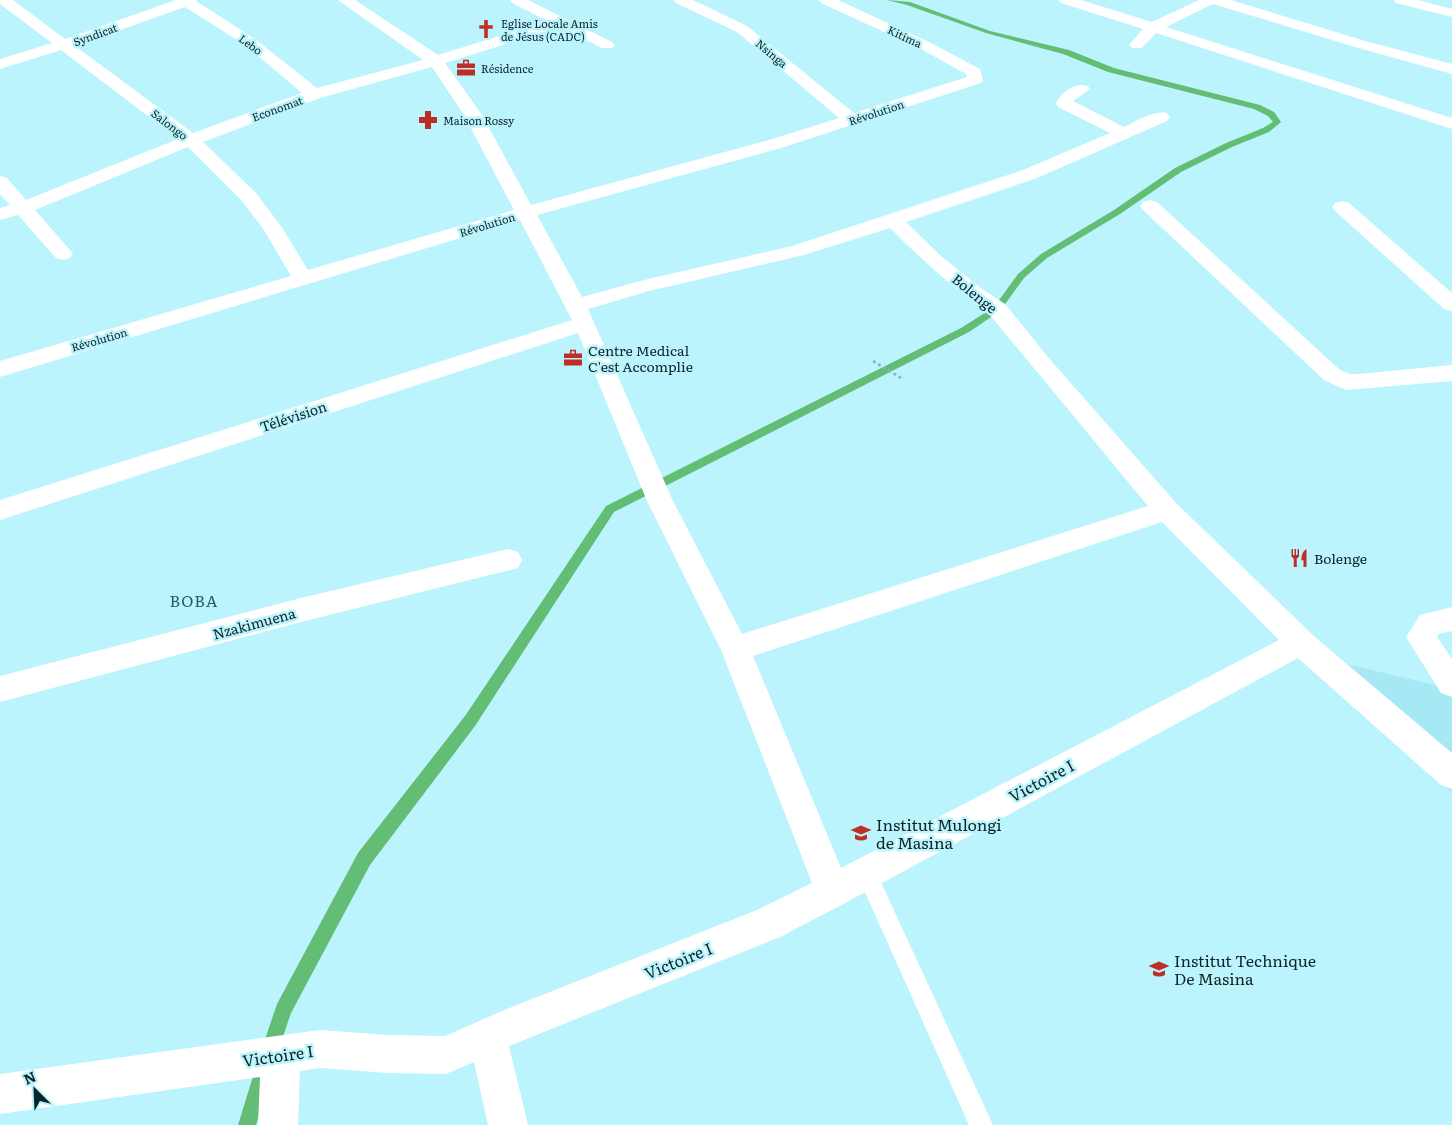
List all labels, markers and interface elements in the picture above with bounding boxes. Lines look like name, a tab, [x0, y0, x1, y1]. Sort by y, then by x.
place label: Eglise Locale Amis de Jésus (CADC)	[501, 15, 598, 44]
street label: Syndicat	[71, 18, 120, 49]
church icon: Eglise Locale Amis de Jésus (CADC)	[475, 18, 497, 40]
street label: Kitima	[885, 21, 925, 51]
street label: Lebo	[236, 30, 266, 58]
street label: Nsinga	[753, 35, 791, 71]
office icon: Résidence	[455, 57, 477, 79]
place label: Résidence	[481, 60, 534, 76]
street label: Economat	[249, 91, 305, 125]
street label: Révolution	[846, 95, 906, 129]
street label: Salongo	[148, 105, 192, 143]
pharmacy icon: Maison Rossy	[417, 109, 439, 131]
place label: Maison Rossy	[443, 112, 515, 128]
street label: Révolution	[457, 208, 517, 240]
street label: Bolenge	[948, 269, 1002, 317]
street label: Révolution	[69, 323, 129, 355]
place label: Centre Medical C'est Accomplie	[588, 340, 693, 376]
office icon: Centre Medical C'est Accomplie	[562, 347, 584, 369]
street label: Télévision	[257, 396, 329, 436]
restaurant icon: Bolenge	[1288, 547, 1310, 569]
place label: Bolenge	[1314, 548, 1367, 568]
district label: BOBA	[170, 588, 218, 612]
street label: Nzakimuena	[210, 602, 298, 644]
street label: Victoire I	[1004, 753, 1078, 807]
place label: Institut Mulongi de Masina	[876, 812, 1002, 854]
school or university icon: Institut Mulongi de Masina	[850, 822, 872, 844]
street label: Victoire I	[640, 935, 716, 985]
place label: Institut Technique De Masina	[1174, 948, 1316, 990]
school or university icon: Institut Technique De Masina	[1148, 958, 1170, 980]
street label: Victoire I	[241, 1038, 315, 1072]
north arrow	[10, 1065, 60, 1115]
text: N	[20, 1066, 39, 1089]

